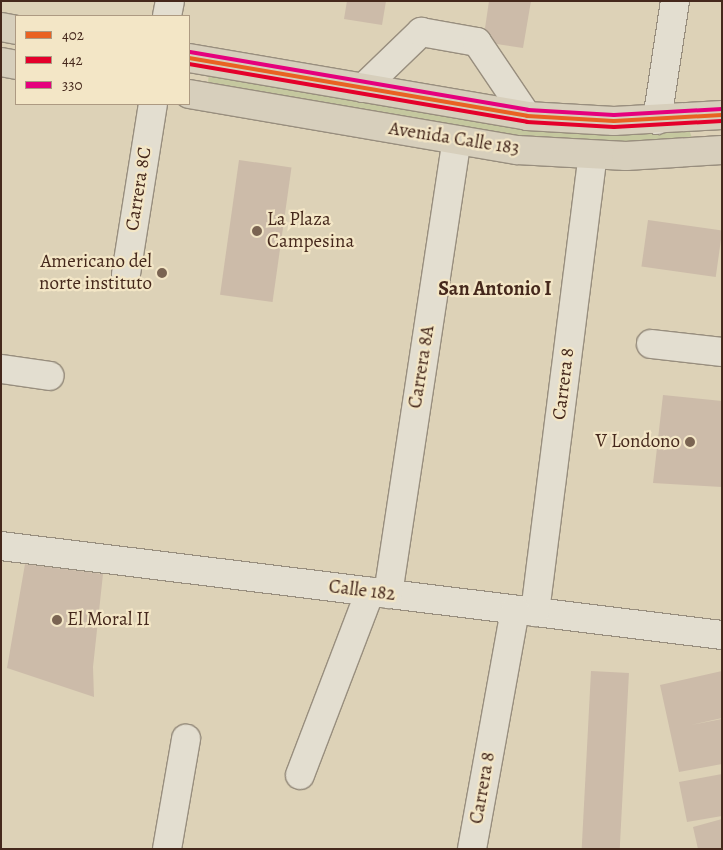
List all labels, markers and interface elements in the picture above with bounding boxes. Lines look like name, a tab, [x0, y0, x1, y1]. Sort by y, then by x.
legend	[15, 15, 190, 105]
text: 402	[62, 25, 84, 45]
text: 442	[62, 50, 83, 70]
text: 330	[62, 75, 82, 95]
street label: Avenida Calle 183	[387, 117, 521, 161]
street label: Carrera 8C	[121, 146, 157, 232]
place label: La Plaza Campesina	[267, 209, 354, 253]
marker: La Plaza Campesina	[251, 225, 263, 237]
place label: Americano del norte instituto	[39, 251, 152, 295]
marker: Americano del norte instituto	[156, 267, 168, 279]
district label: San Antonio I	[438, 276, 552, 300]
street label: Carrera 8A	[404, 324, 440, 410]
street label: Carrera 8	[548, 347, 580, 421]
place label: V Londono	[596, 431, 680, 453]
marker: V Londono	[684, 436, 696, 448]
street label: Calle 182	[327, 576, 397, 606]
place label: El Moral II	[67, 609, 150, 631]
marker: El Moral II	[51, 614, 63, 626]
street label: Carrera 8	[465, 750, 501, 826]

